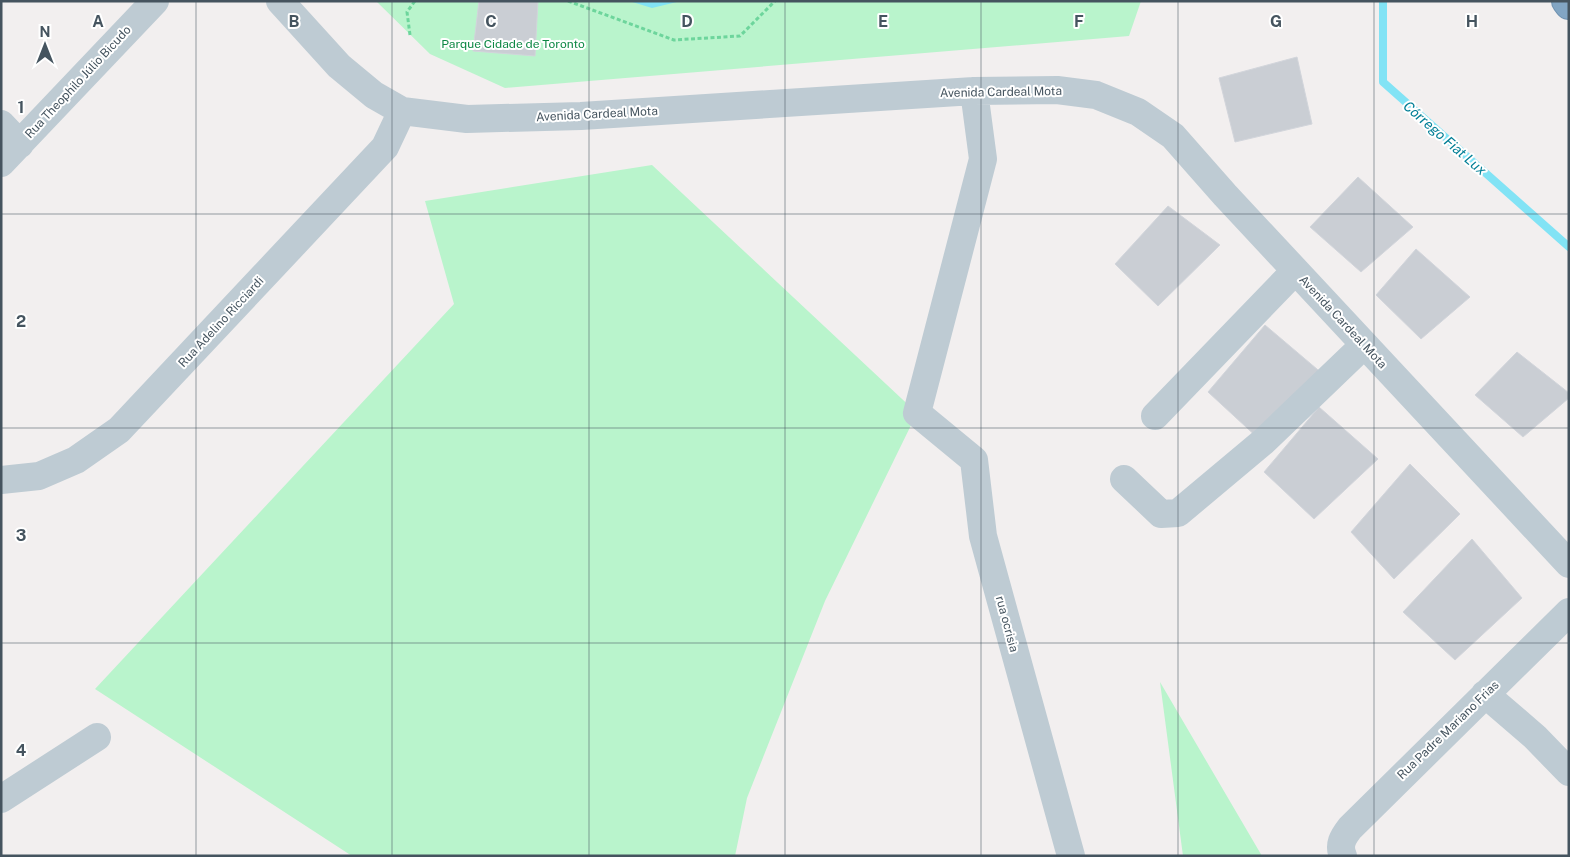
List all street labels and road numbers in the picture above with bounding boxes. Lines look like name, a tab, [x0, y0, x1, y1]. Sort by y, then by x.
street label: Rua Theophilo Júlio Bicudo	[22, 23, 134, 141]
street label: Avenida Cardeal Mota	[940, 84, 1062, 100]
street label: Avenida Cardeal Mota	[536, 104, 658, 124]
street label: Avenida Cardeal Mota	[1296, 273, 1390, 371]
street label: Rua Adelino Ricciardi	[176, 274, 266, 370]
street label: rua ocrisia	[993, 594, 1021, 654]
street label: Rua Padre Mariano Frias	[1394, 678, 1502, 782]

